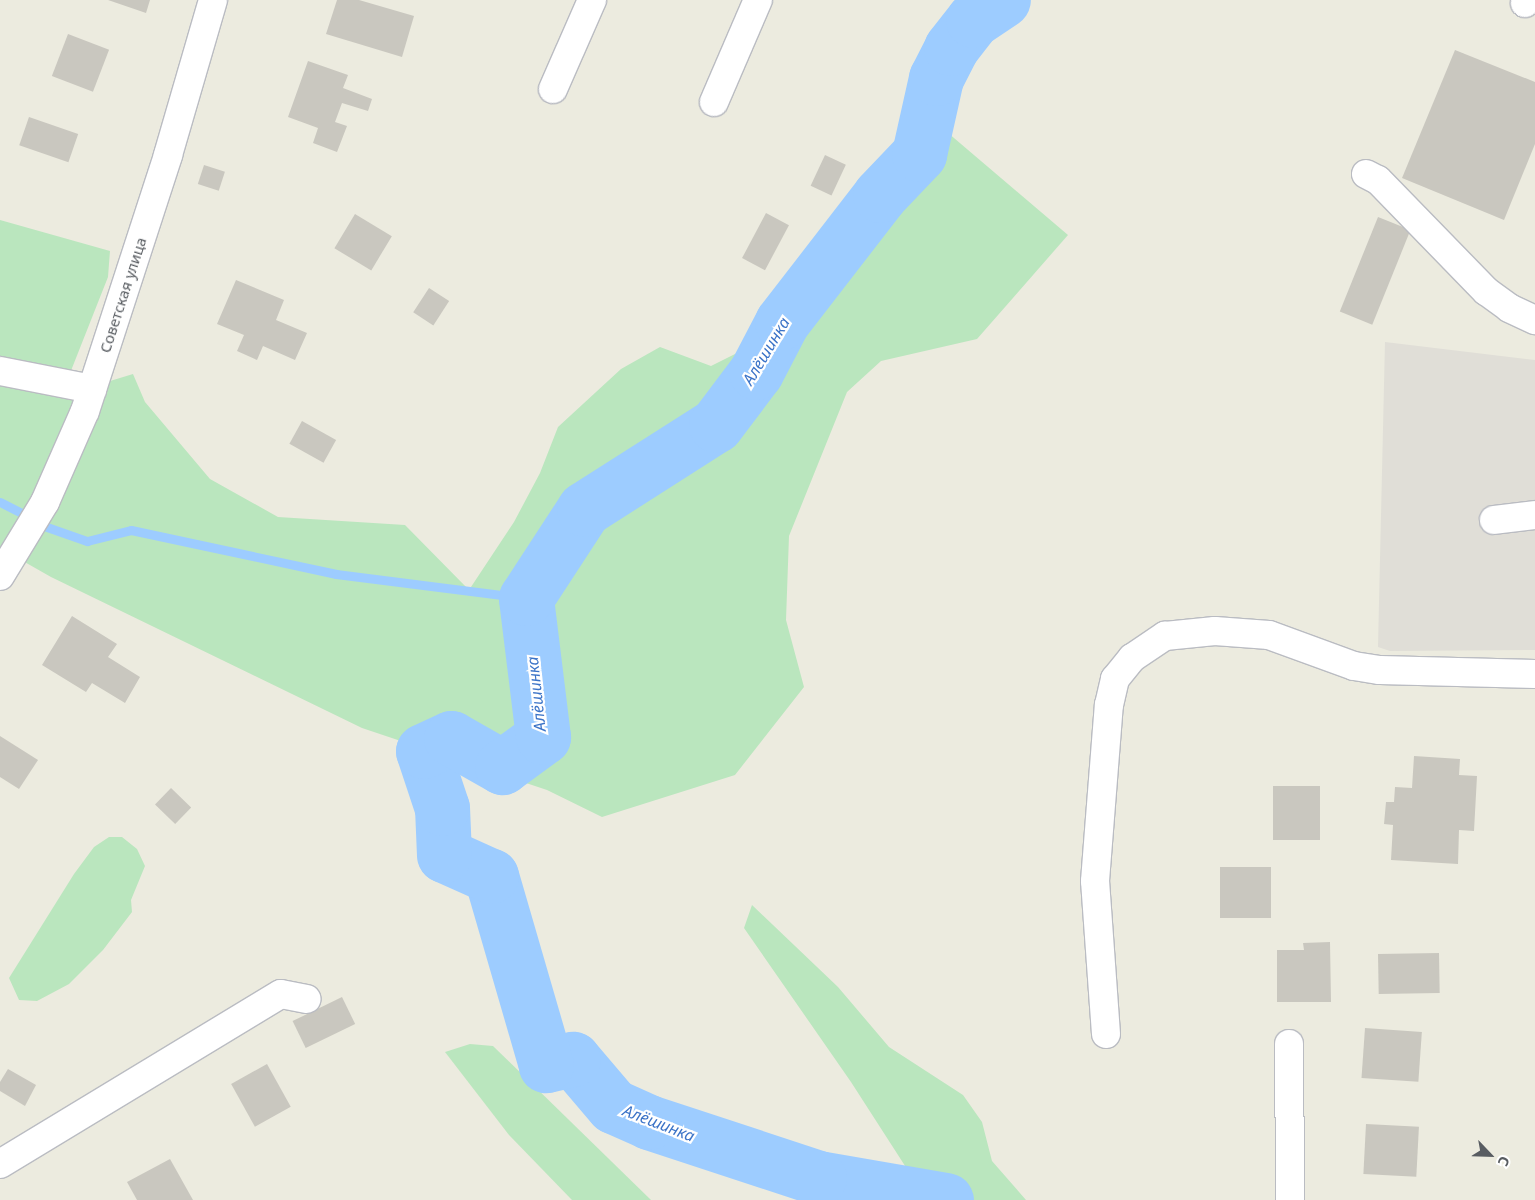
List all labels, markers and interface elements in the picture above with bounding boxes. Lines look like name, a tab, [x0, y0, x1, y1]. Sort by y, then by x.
street label: Советская улица	[96, 235, 150, 355]
water label: Алёшинка	[738, 314, 794, 388]
water label: Алёшинка	[523, 656, 549, 732]
water label: Алёшинка	[620, 1101, 698, 1145]
north arrow	[1465, 1130, 1515, 1180]
text: С	[1494, 1153, 1515, 1169]

